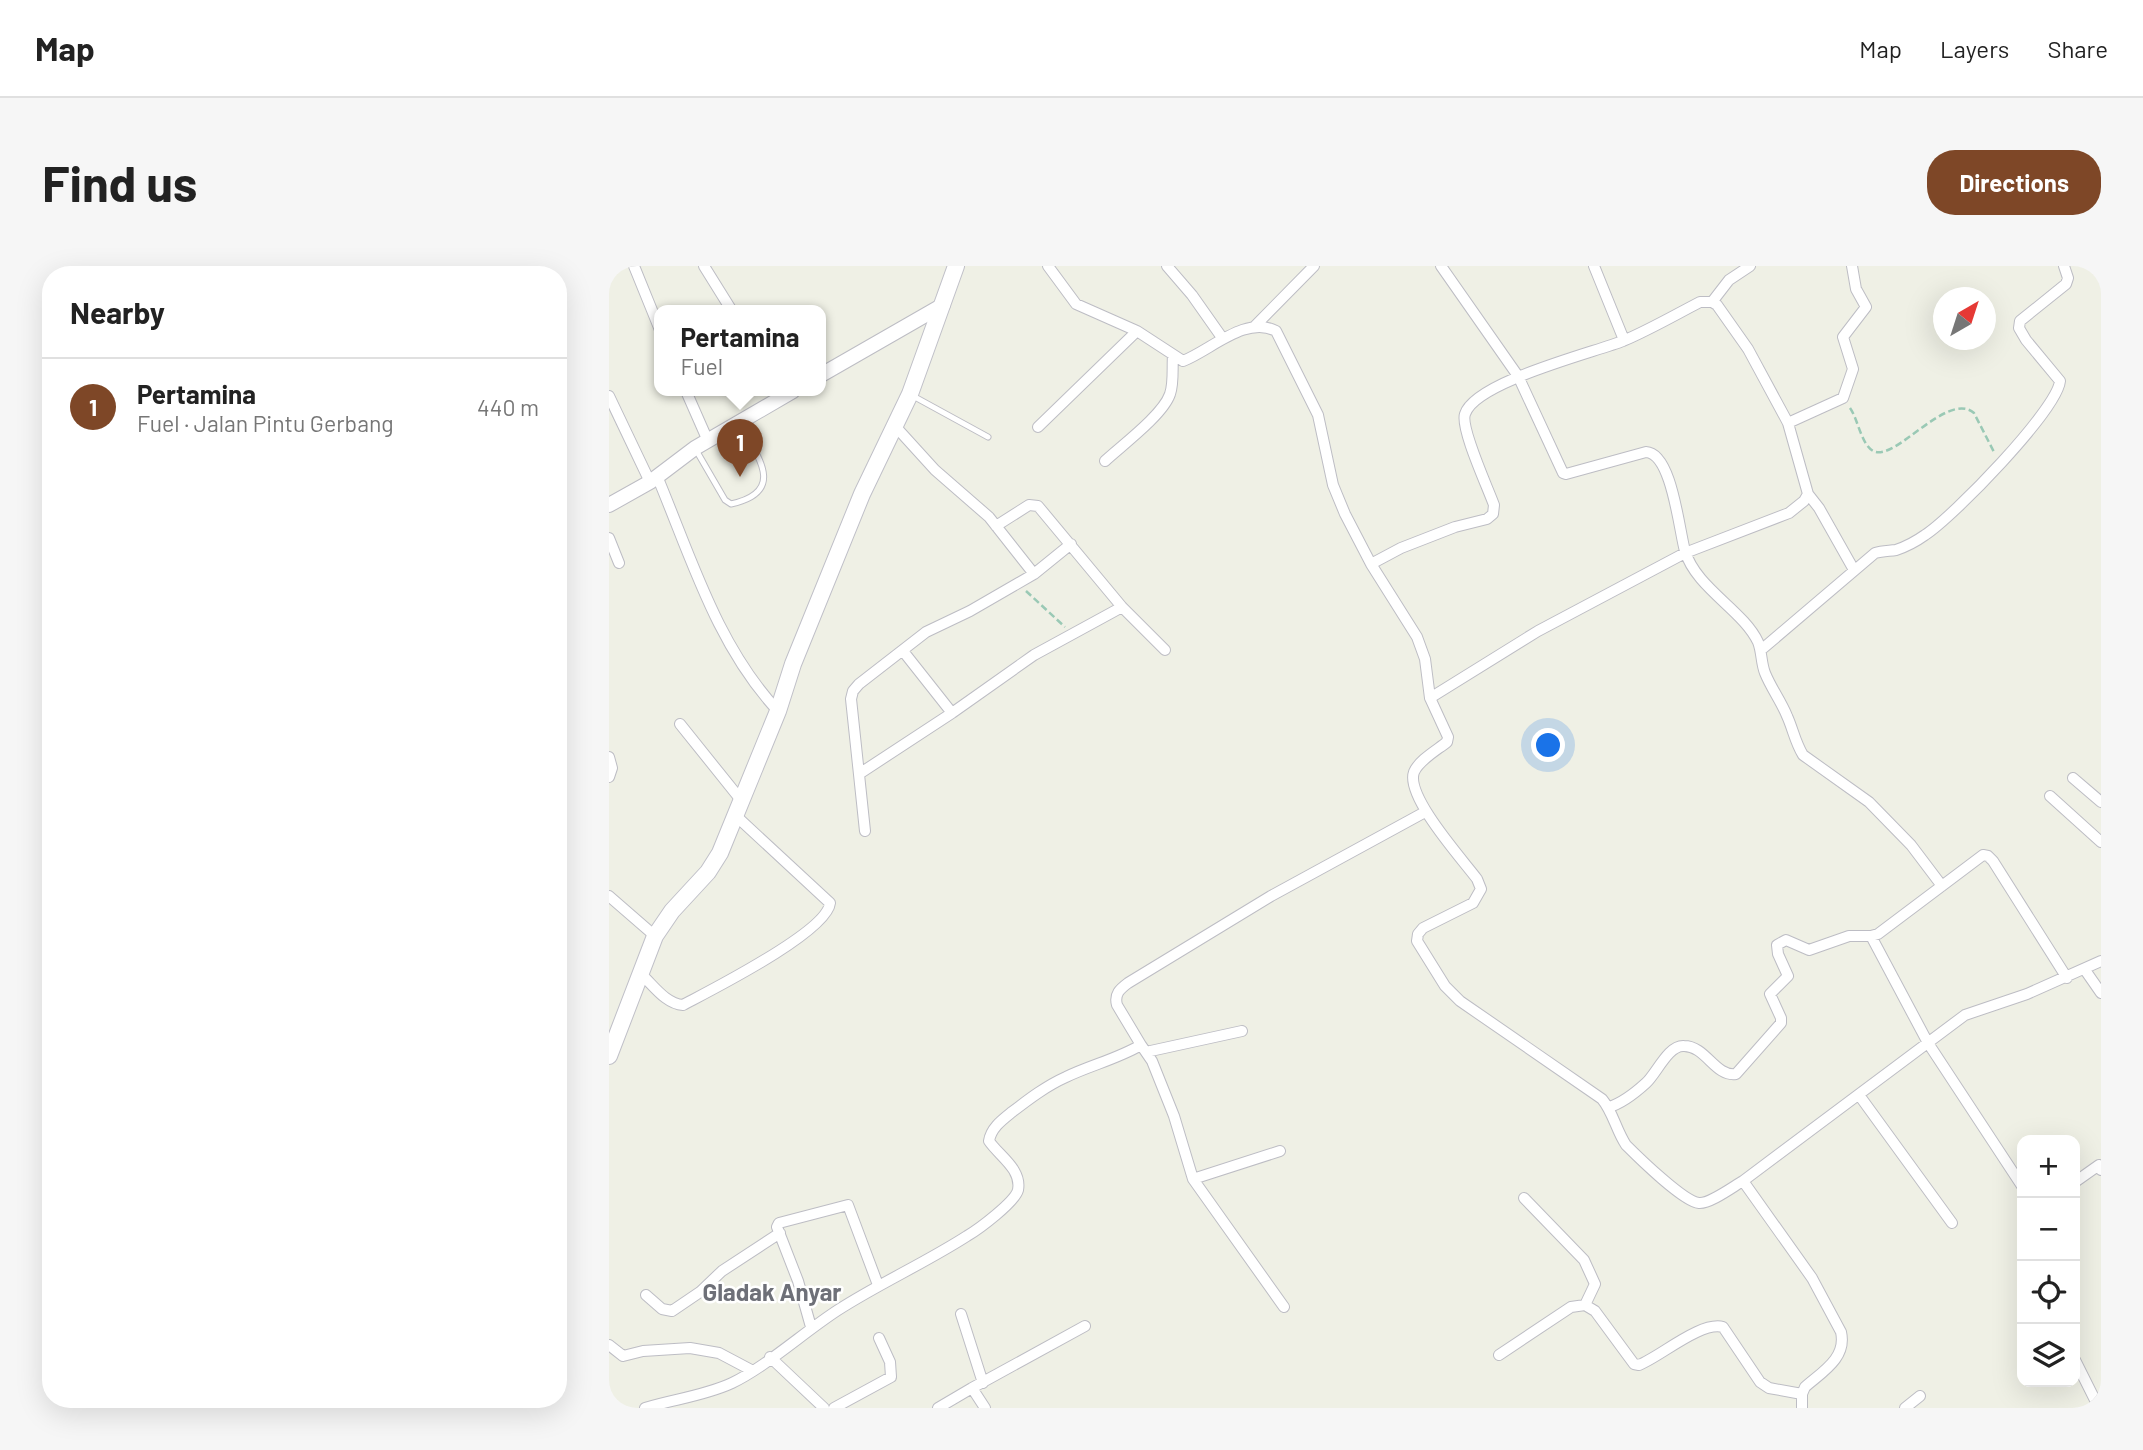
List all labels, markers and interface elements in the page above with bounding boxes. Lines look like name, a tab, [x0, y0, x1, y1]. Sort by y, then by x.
text: Map	[35, 28, 95, 68]
text: Map	[1859, 34, 1902, 63]
text: Layers	[1940, 34, 2009, 63]
text: Share	[2047, 34, 2108, 63]
button: Directions	[1927, 150, 2101, 215]
text: Find us	[42, 153, 197, 212]
north arrow	[1933, 287, 1996, 350]
text: Nearby	[70, 294, 165, 330]
popup	[654, 305, 826, 396]
text: Pertamina	[681, 321, 799, 352]
text: Fuel	[681, 352, 723, 380]
text: Pertamina	[137, 378, 256, 409]
text: 1	[89, 393, 97, 421]
text: 440 m	[477, 393, 539, 421]
text: Fuel · Jalan Pintu Gerbang	[137, 409, 394, 437]
pin: 1	[717, 419, 763, 477]
your location	[1531, 728, 1565, 762]
map controls	[2017, 1135, 2080, 1387]
button: +	[2017, 1135, 2080, 1198]
button: −	[2017, 1198, 2080, 1261]
button: locate	[2017, 1261, 2080, 1324]
district label: Gladak Anyar	[702, 1277, 842, 1306]
button: layers	[2017, 1324, 2080, 1387]

